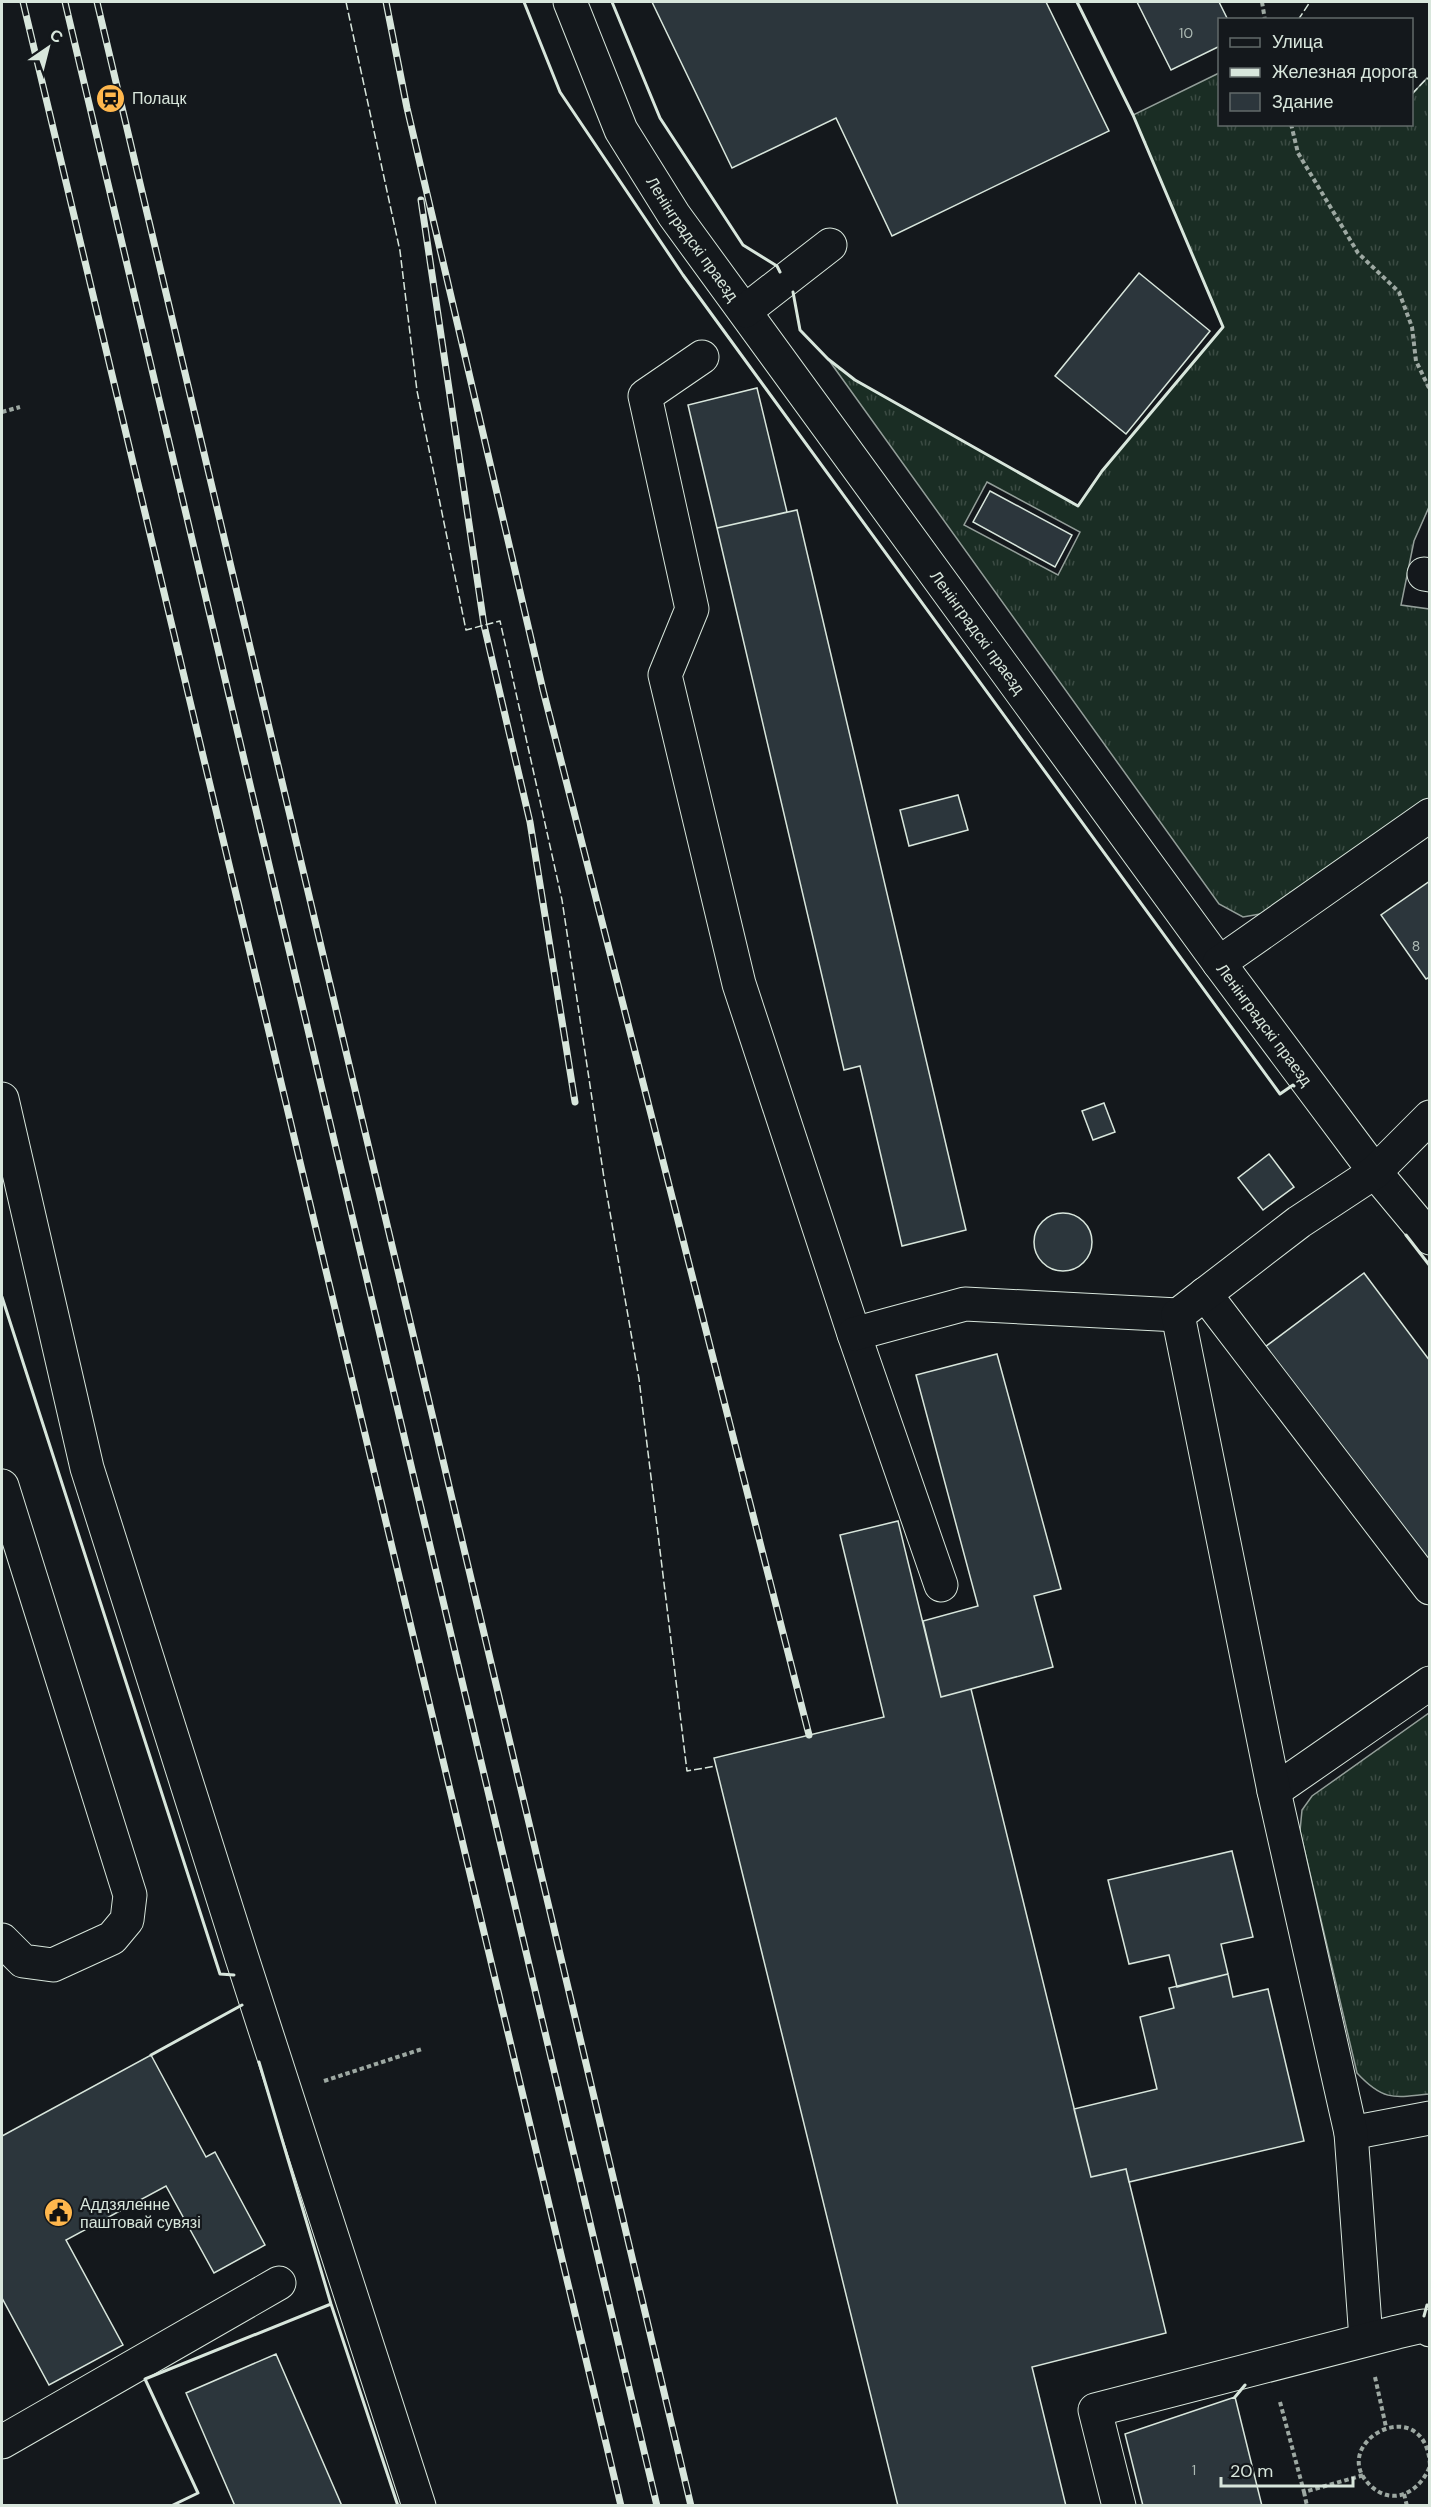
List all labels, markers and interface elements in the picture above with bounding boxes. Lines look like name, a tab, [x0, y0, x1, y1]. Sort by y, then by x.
north arrow	[18, 18, 78, 78]
legend	[1218, 18, 1413, 126]
text: С	[46, 24, 67, 48]
house number: 10	[1179, 24, 1193, 42]
text: Улица	[1272, 30, 1324, 54]
text: Железная дорога	[1272, 60, 1418, 84]
station icon: Полацк	[95, 82, 127, 114]
place label: Полацк	[132, 88, 187, 109]
text: Здание	[1272, 90, 1333, 114]
street label: Ленінградскі праезд	[642, 172, 744, 306]
street label: Ленінградскі праезд	[926, 566, 1030, 699]
house number: 8	[1412, 937, 1420, 955]
street label: Ленінградскі праезд	[1212, 959, 1318, 1090]
place label: Аддзяленне паштовай сувязі	[80, 2194, 201, 2233]
public building icon: Аддзяленне паштовай сувязі	[43, 2197, 75, 2229]
scale bar	[1221, 2450, 1353, 2488]
text: 20 m	[1230, 2459, 1273, 2483]
house number: 1	[1192, 2461, 1196, 2479]

